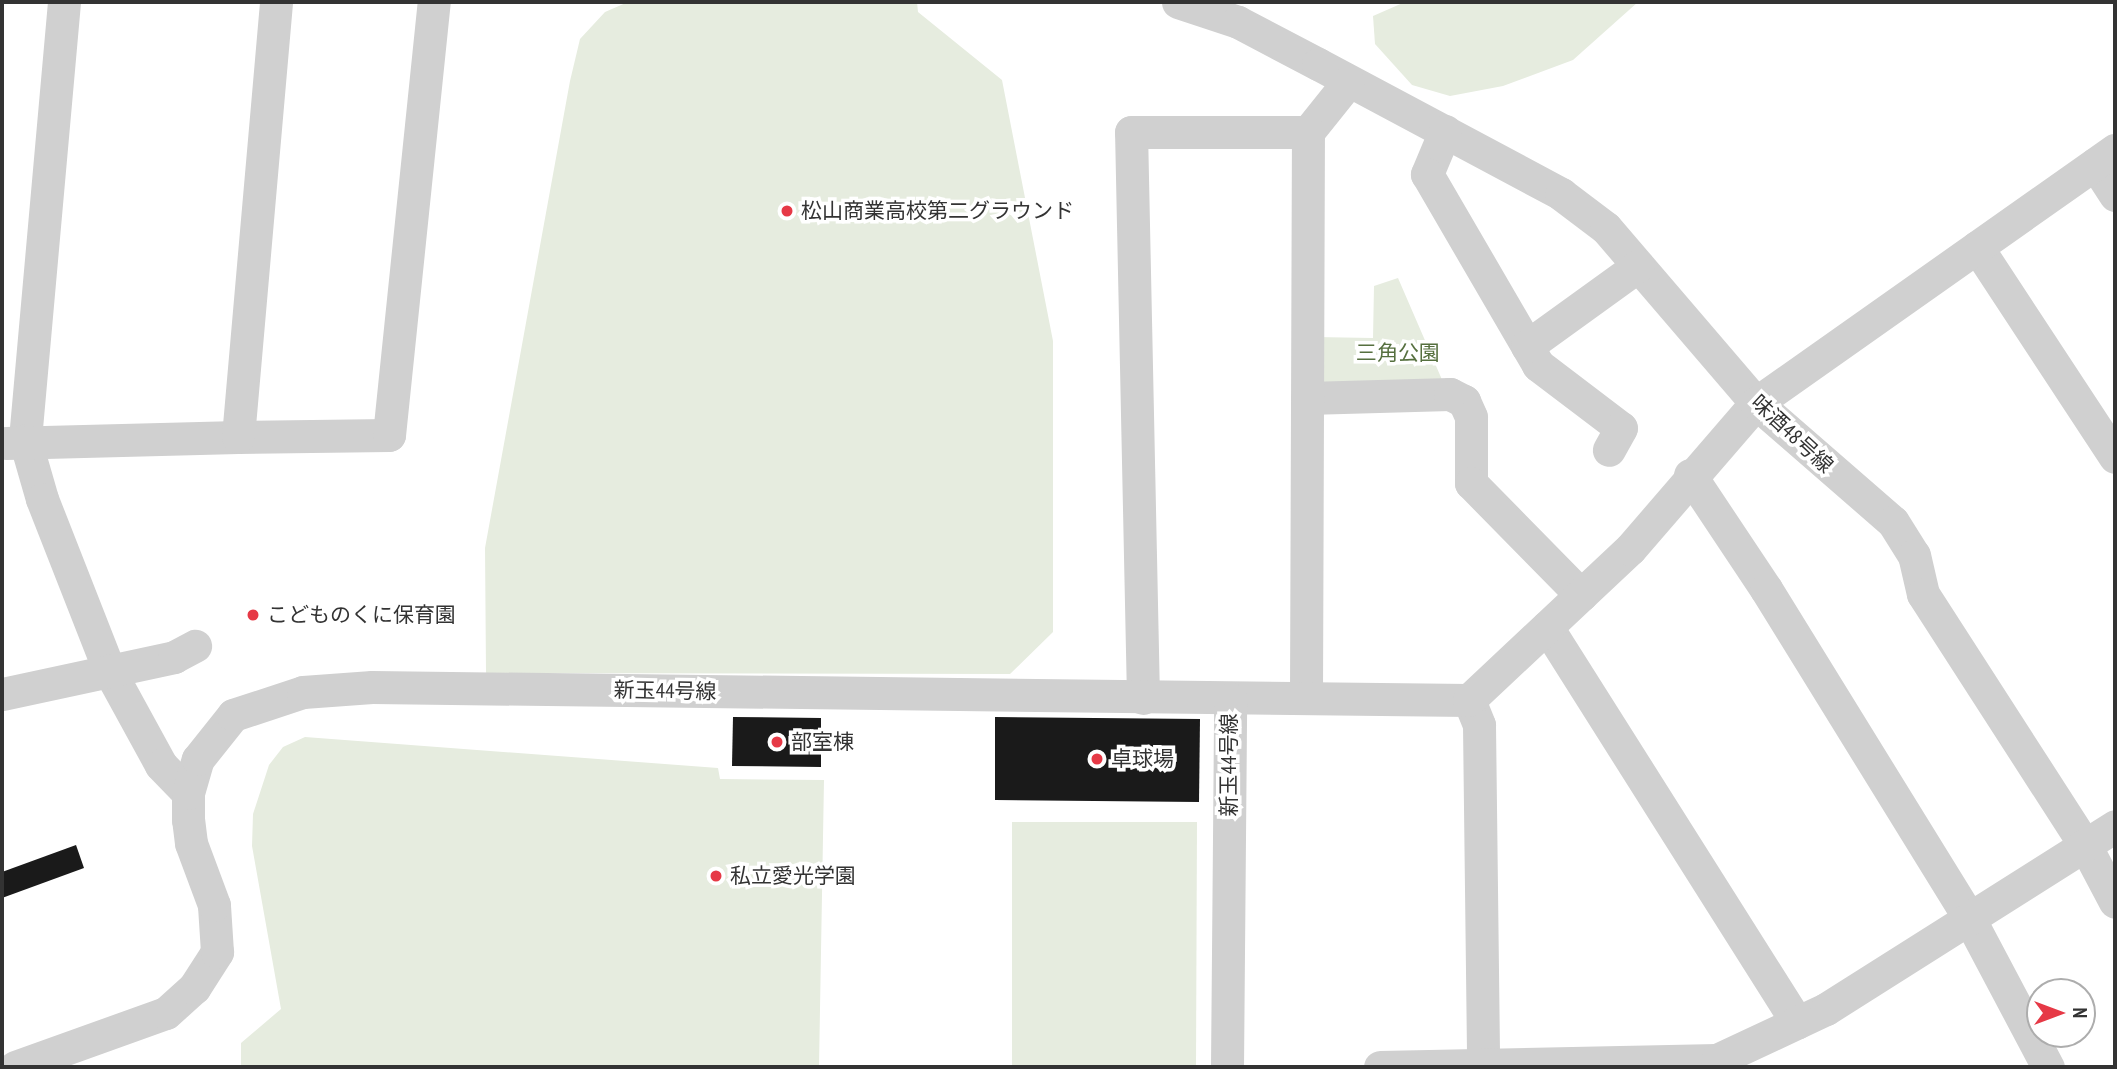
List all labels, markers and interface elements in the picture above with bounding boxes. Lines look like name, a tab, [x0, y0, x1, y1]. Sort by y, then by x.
place label: 松山商業高校第二グラウンド	[801, 198, 1074, 224]
marker: 松山商業高校第二グラウンド	[779, 203, 795, 219]
park label: 三角公園	[1356, 340, 1440, 366]
street label: 味酒48号線	[1746, 390, 1838, 478]
place label: こどものくに保育園	[267, 602, 456, 628]
marker: こどものくに保育園	[245, 607, 261, 623]
street label: 新玉44号線	[613, 678, 717, 704]
street label: 新玉44号線	[1216, 714, 1242, 816]
place label: 部室棟	[791, 729, 854, 755]
marker: 部室棟	[769, 734, 785, 750]
place label: 卓球場	[1111, 746, 1174, 772]
marker: 卓球場	[1089, 751, 1105, 767]
place label: 私立愛光学園	[730, 863, 856, 889]
marker: 私立愛光学園	[708, 868, 724, 884]
north arrow	[2026, 978, 2096, 1048]
text: N	[2068, 1008, 2092, 1018]

